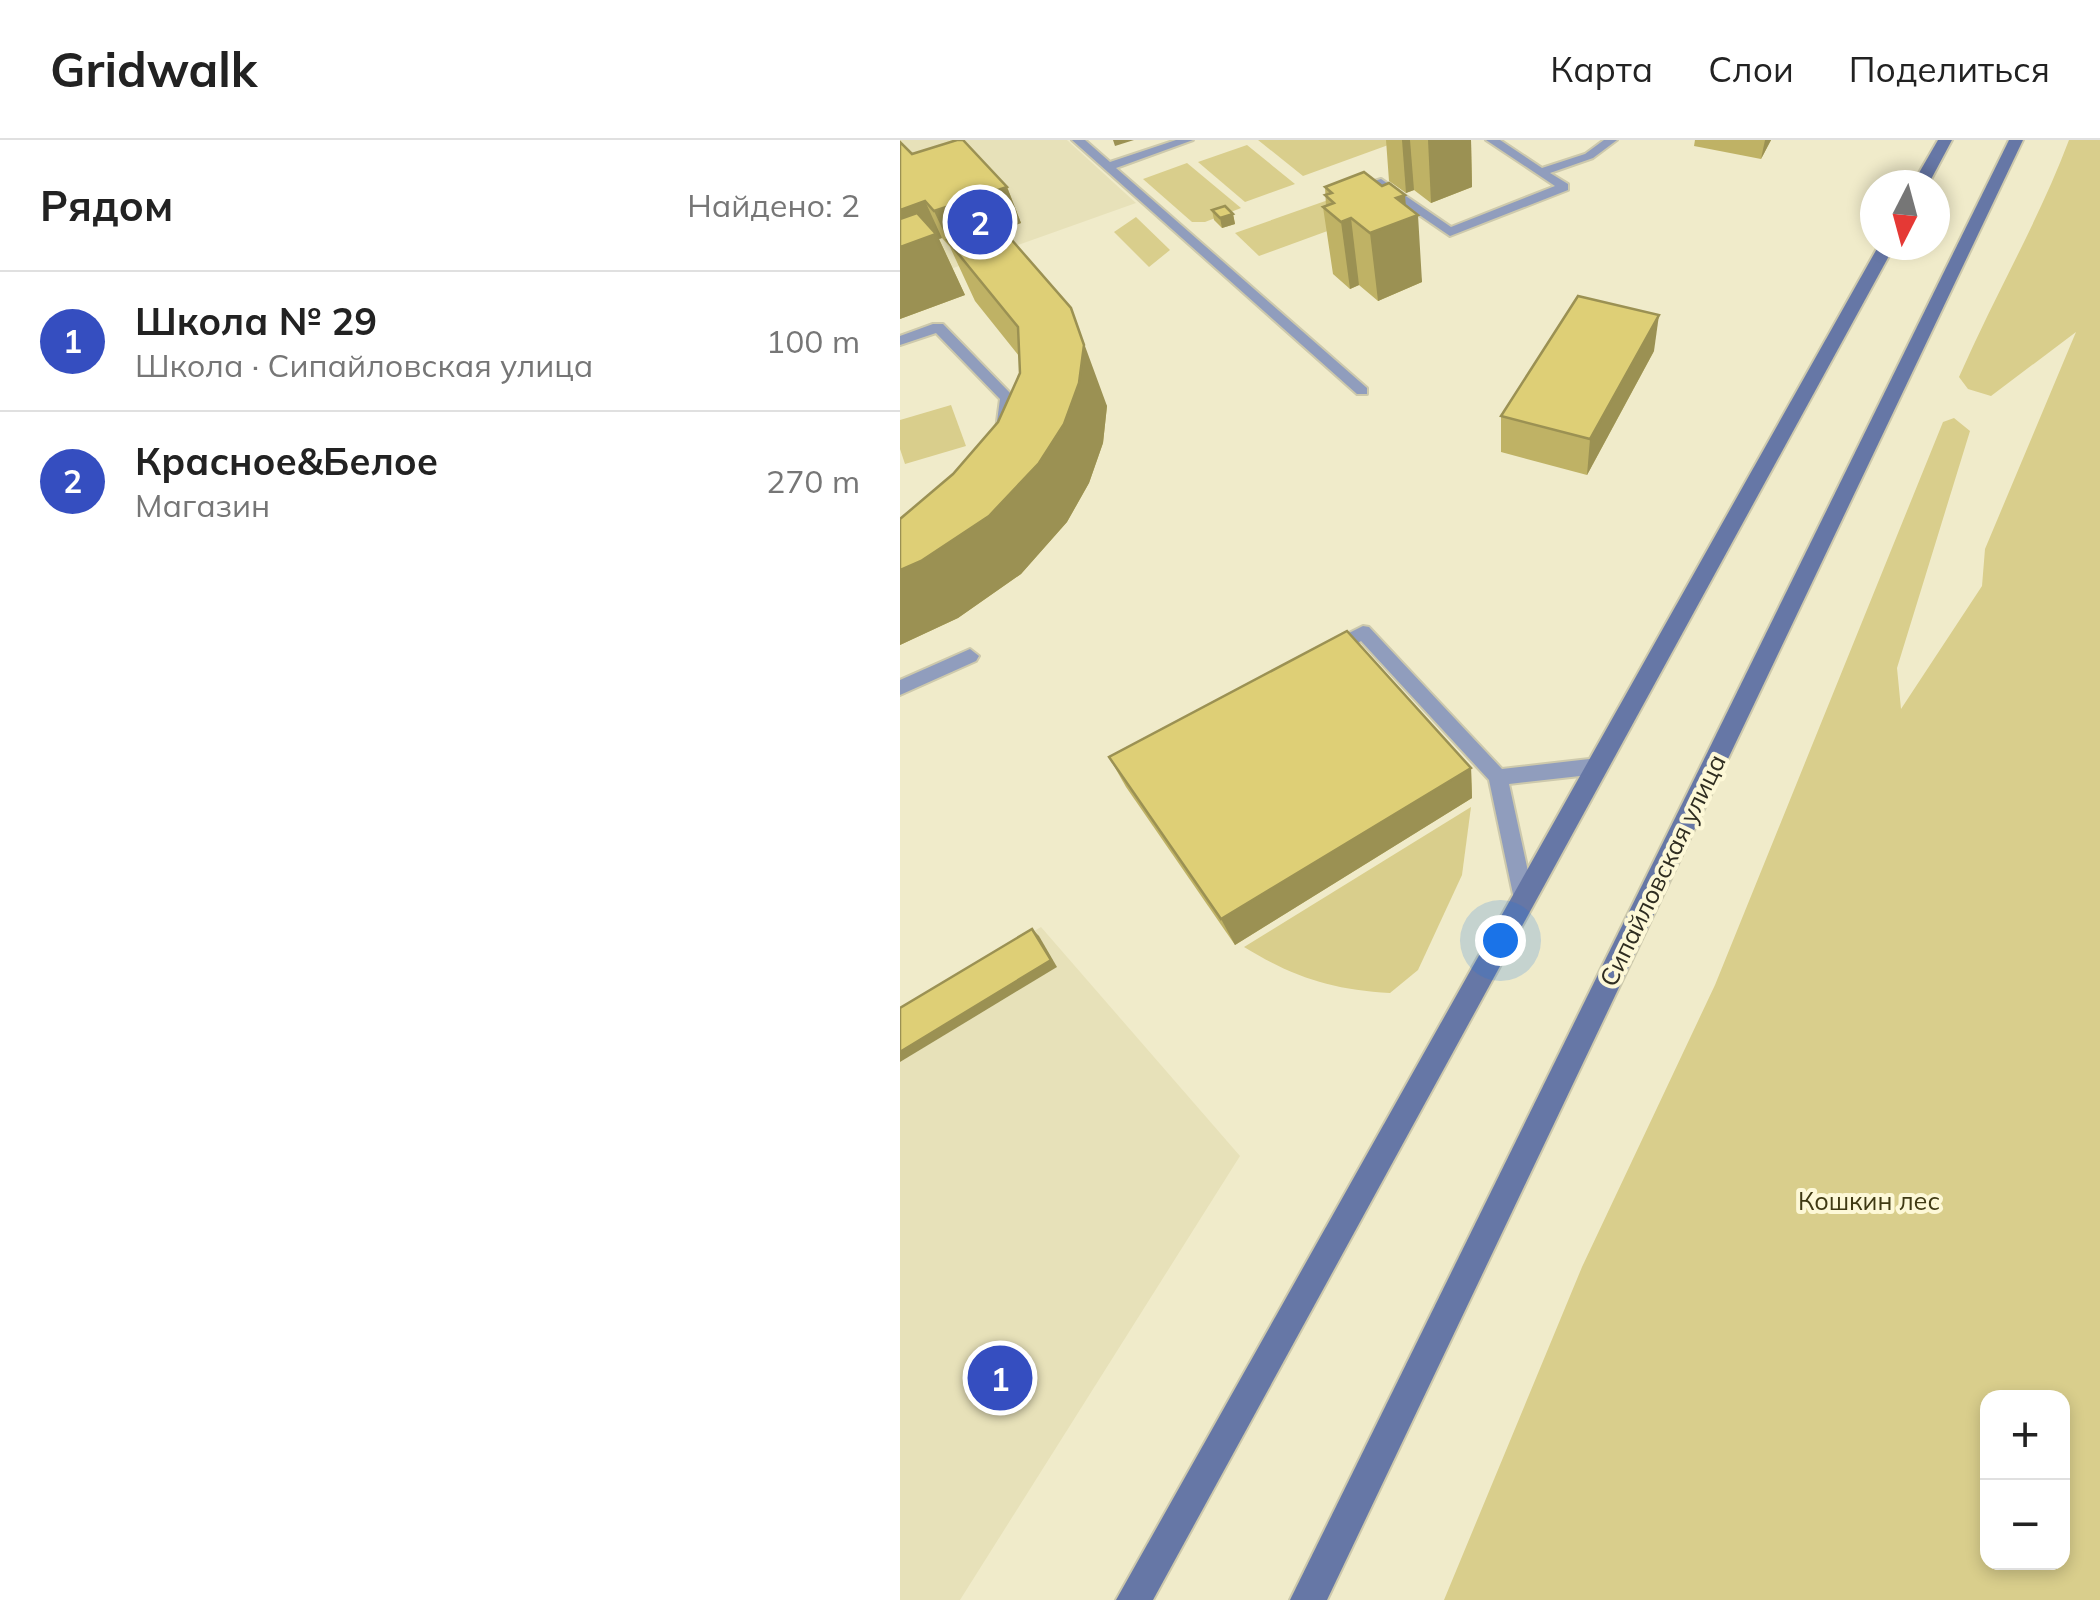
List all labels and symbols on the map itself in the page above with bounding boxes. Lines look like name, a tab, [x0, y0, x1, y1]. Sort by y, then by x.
north arrow	[1860, 170, 1950, 260]
pin: 2	[948, 184, 1012, 260]
street label: Сипайловская улица	[1592, 749, 1732, 991]
your location	[1475, 915, 1526, 966]
park label: Кошкин лес	[1798, 1185, 1940, 1216]
pin: 1	[968, 1340, 1032, 1416]

